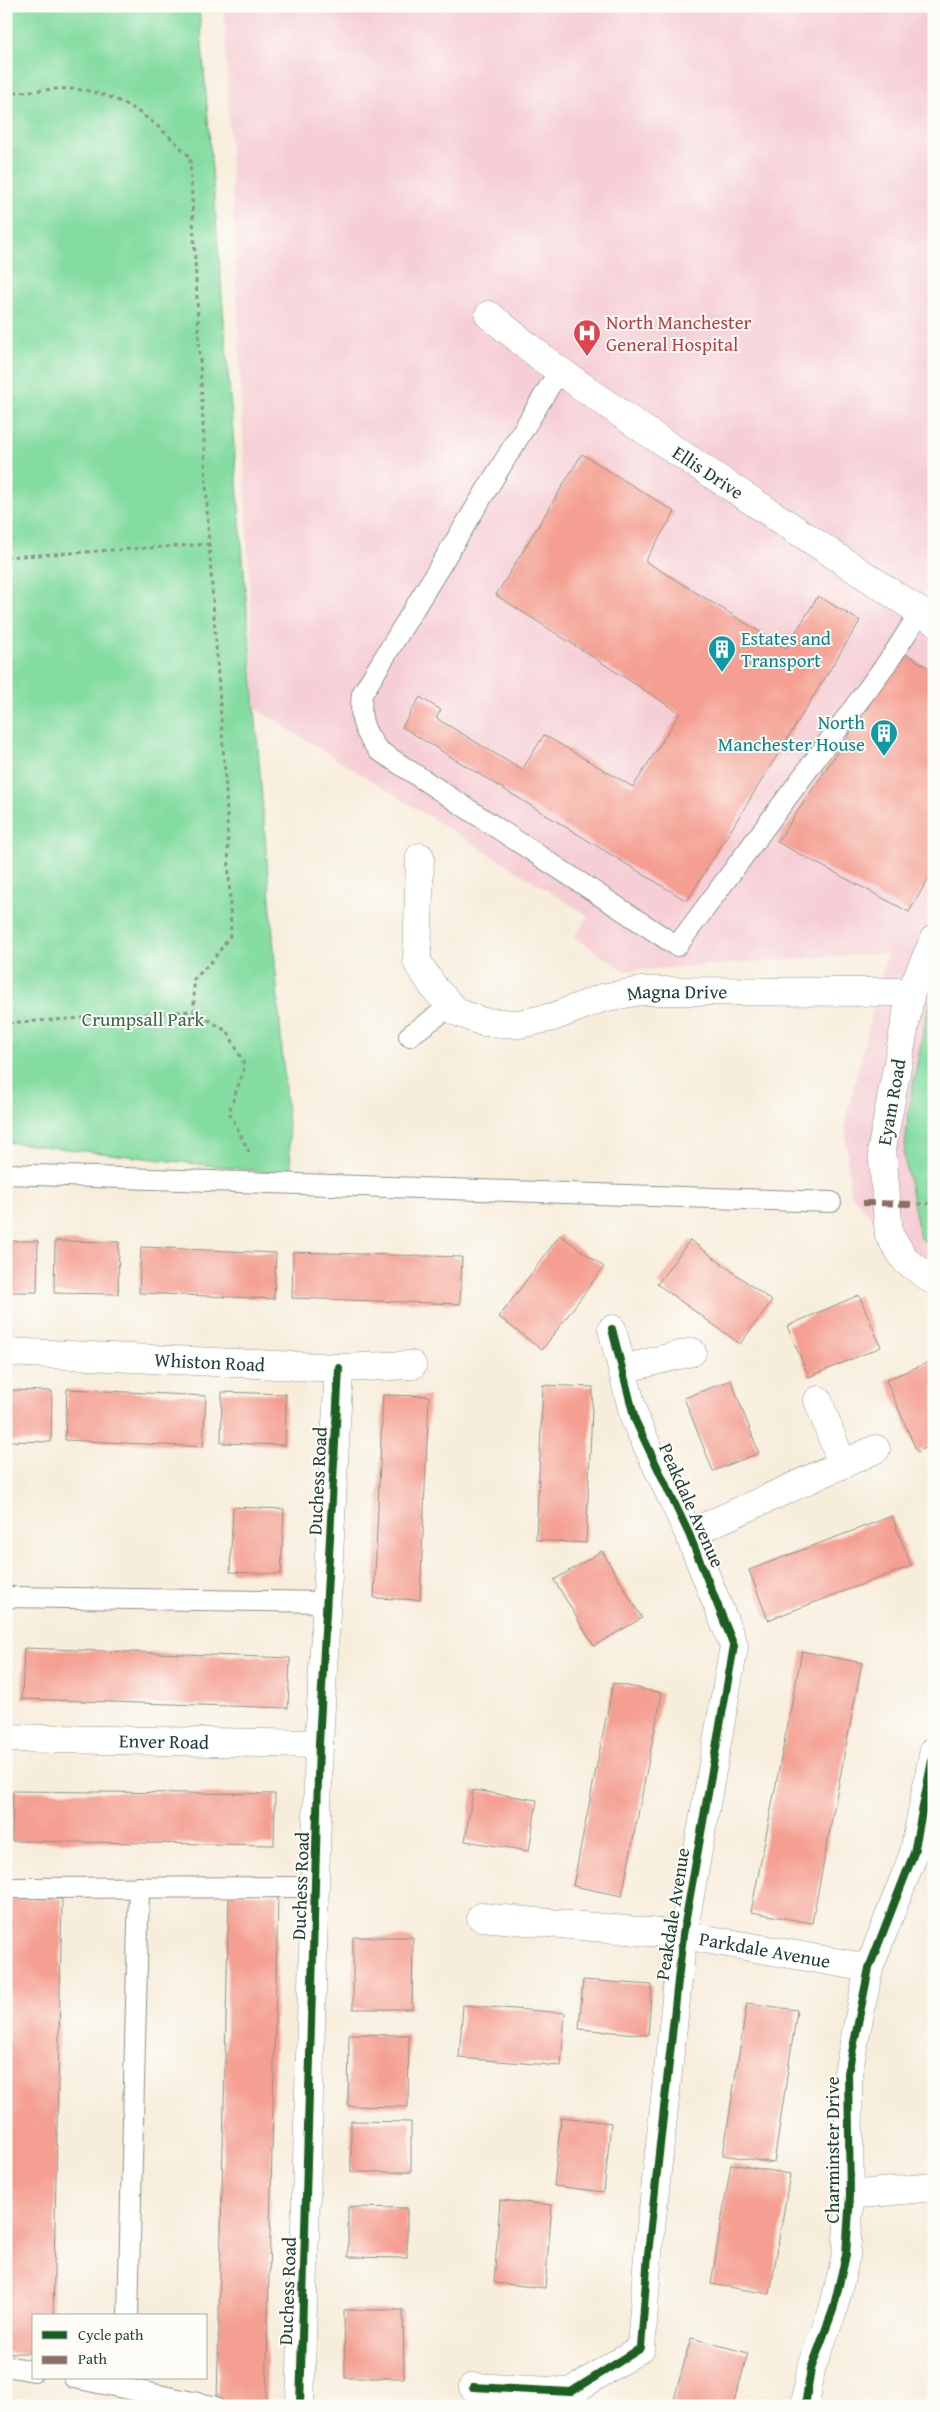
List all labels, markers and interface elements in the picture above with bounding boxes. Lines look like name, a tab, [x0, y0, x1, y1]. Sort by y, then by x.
place label: North Manchester General Hospital	[606, 308, 752, 358]
hospital icon: North Manchester General Hospital	[572, 318, 602, 357]
street label: Ellis Drive	[667, 438, 750, 506]
place label: Estates and Transport	[741, 624, 832, 674]
building icon: Estates and Transport	[707, 634, 737, 673]
place label: North Manchester House	[718, 708, 865, 758]
building icon: North Manchester House	[869, 718, 899, 757]
street label: Magna Drive	[624, 977, 727, 1007]
park label: Crumpsall Park	[82, 1005, 204, 1033]
street label: Eyam Road	[870, 1056, 913, 1147]
street label: Whiston Road	[154, 1345, 267, 1378]
street label: Duchess Road	[300, 1425, 334, 1536]
street label: Peakdale Avenue	[652, 1438, 732, 1572]
street label: Enver Road	[119, 1726, 210, 1756]
street label: Duchess Road	[284, 1830, 316, 1941]
street label: Peakdale Avenue	[648, 1846, 696, 1982]
street label: Parkdale Avenue	[697, 1924, 833, 1975]
street label: Charminster Drive	[818, 2076, 846, 2224]
street label: Duchess Road	[271, 2235, 303, 2346]
legend	[32, 2314, 208, 2380]
text: Cycle path	[78, 2324, 144, 2345]
text: Path	[78, 2348, 107, 2369]

